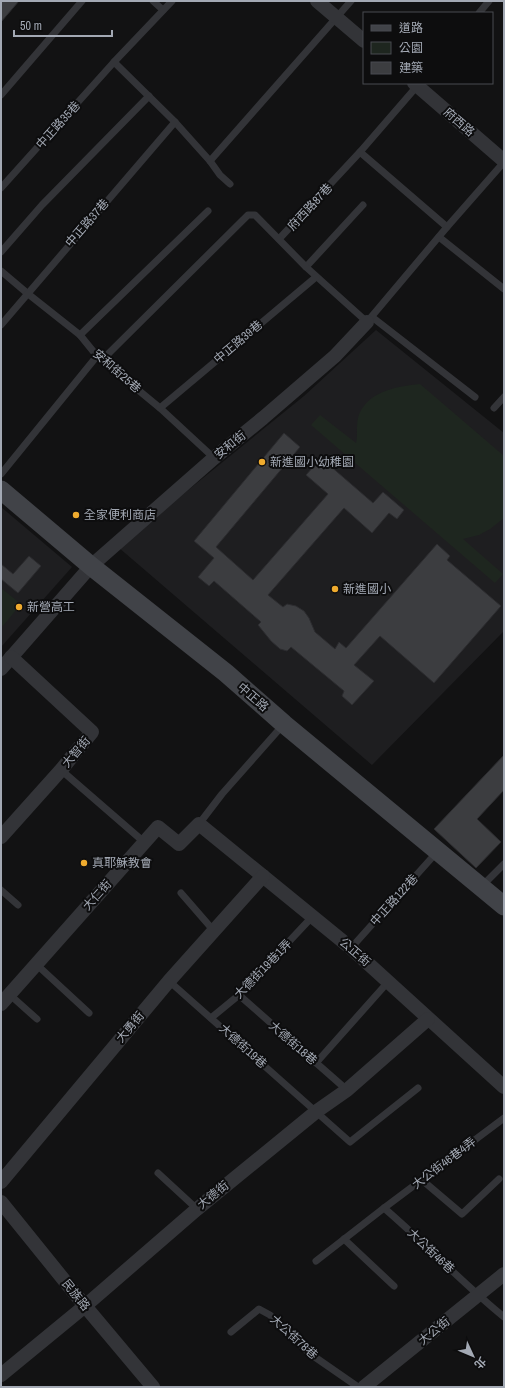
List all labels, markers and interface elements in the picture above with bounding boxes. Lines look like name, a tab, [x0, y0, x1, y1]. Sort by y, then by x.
scale bar	[14, 12, 112, 38]
legend	[363, 12, 493, 84]
text: 50 m	[20, 18, 42, 34]
text: 道路	[399, 20, 423, 36]
text: 公園	[399, 40, 423, 56]
text: 建築	[399, 60, 423, 76]
street label: 中正路35巷	[32, 98, 84, 152]
street label: 府西路	[440, 104, 478, 140]
street label: 府西路87巷	[284, 180, 336, 234]
street label: 中正路37巷	[62, 196, 112, 250]
street label: 中正路39巷	[210, 317, 266, 367]
street label: 安和街25巷	[90, 346, 144, 396]
street label: 安和街	[211, 427, 249, 463]
place label: 新進國小幼稚園	[270, 454, 354, 470]
marker: 新進國小幼稚園	[257, 457, 267, 467]
place label: 全家便利商店	[84, 507, 156, 523]
marker: 全家便利商店	[71, 510, 81, 520]
place label: 新進國小	[343, 581, 391, 597]
marker: 新進國小	[330, 584, 340, 594]
place label: 新營高工	[27, 599, 75, 615]
marker: 新營高工	[14, 602, 24, 612]
street label: 中正路	[234, 679, 272, 715]
street label: 大智街	[58, 733, 94, 771]
place label: 真耶穌教會	[92, 855, 152, 871]
marker: 真耶穌教會	[79, 858, 89, 868]
street label: 中正路122巷	[367, 871, 421, 929]
street label: 大仁街	[79, 876, 115, 914]
street label: 公正街	[336, 934, 374, 970]
street label: 大德街19巷1弄	[231, 936, 295, 1002]
street label: 大勇街	[112, 1008, 148, 1046]
street label: 大德街18巷	[266, 1018, 320, 1068]
street label: 大德街19巷	[216, 1020, 270, 1072]
street label: 大公街46巷4弄	[409, 1134, 479, 1192]
street label: 大德街	[194, 1177, 232, 1213]
street label: 大公街46巷	[404, 1225, 458, 1277]
street label: 民族路	[58, 1276, 94, 1314]
street label: 大公街78巷	[267, 1311, 321, 1363]
street label: 大公街	[415, 1313, 453, 1349]
north arrow	[453, 1336, 493, 1376]
text: 北	[471, 1354, 489, 1372]

